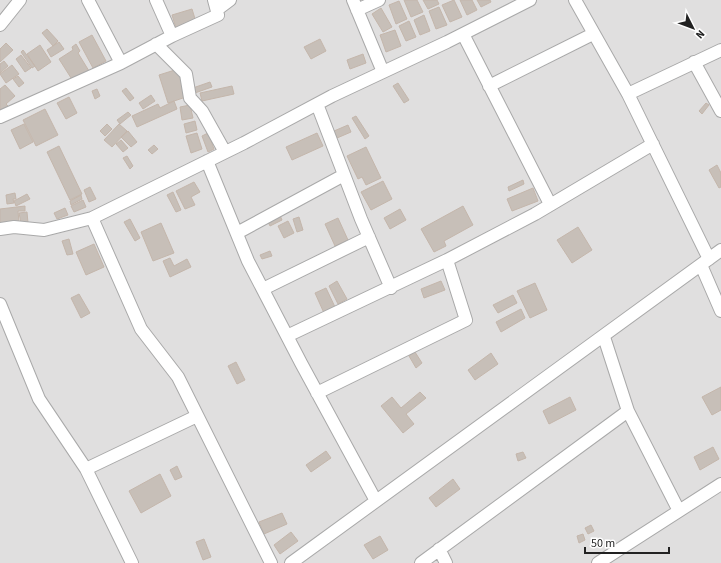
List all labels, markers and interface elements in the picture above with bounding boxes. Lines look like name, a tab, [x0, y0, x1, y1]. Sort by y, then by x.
north arrow	[673, 8, 713, 48]
text: N	[692, 27, 708, 42]
scale bar	[585, 529, 669, 555]
text: 50 m	[591, 535, 615, 552]

